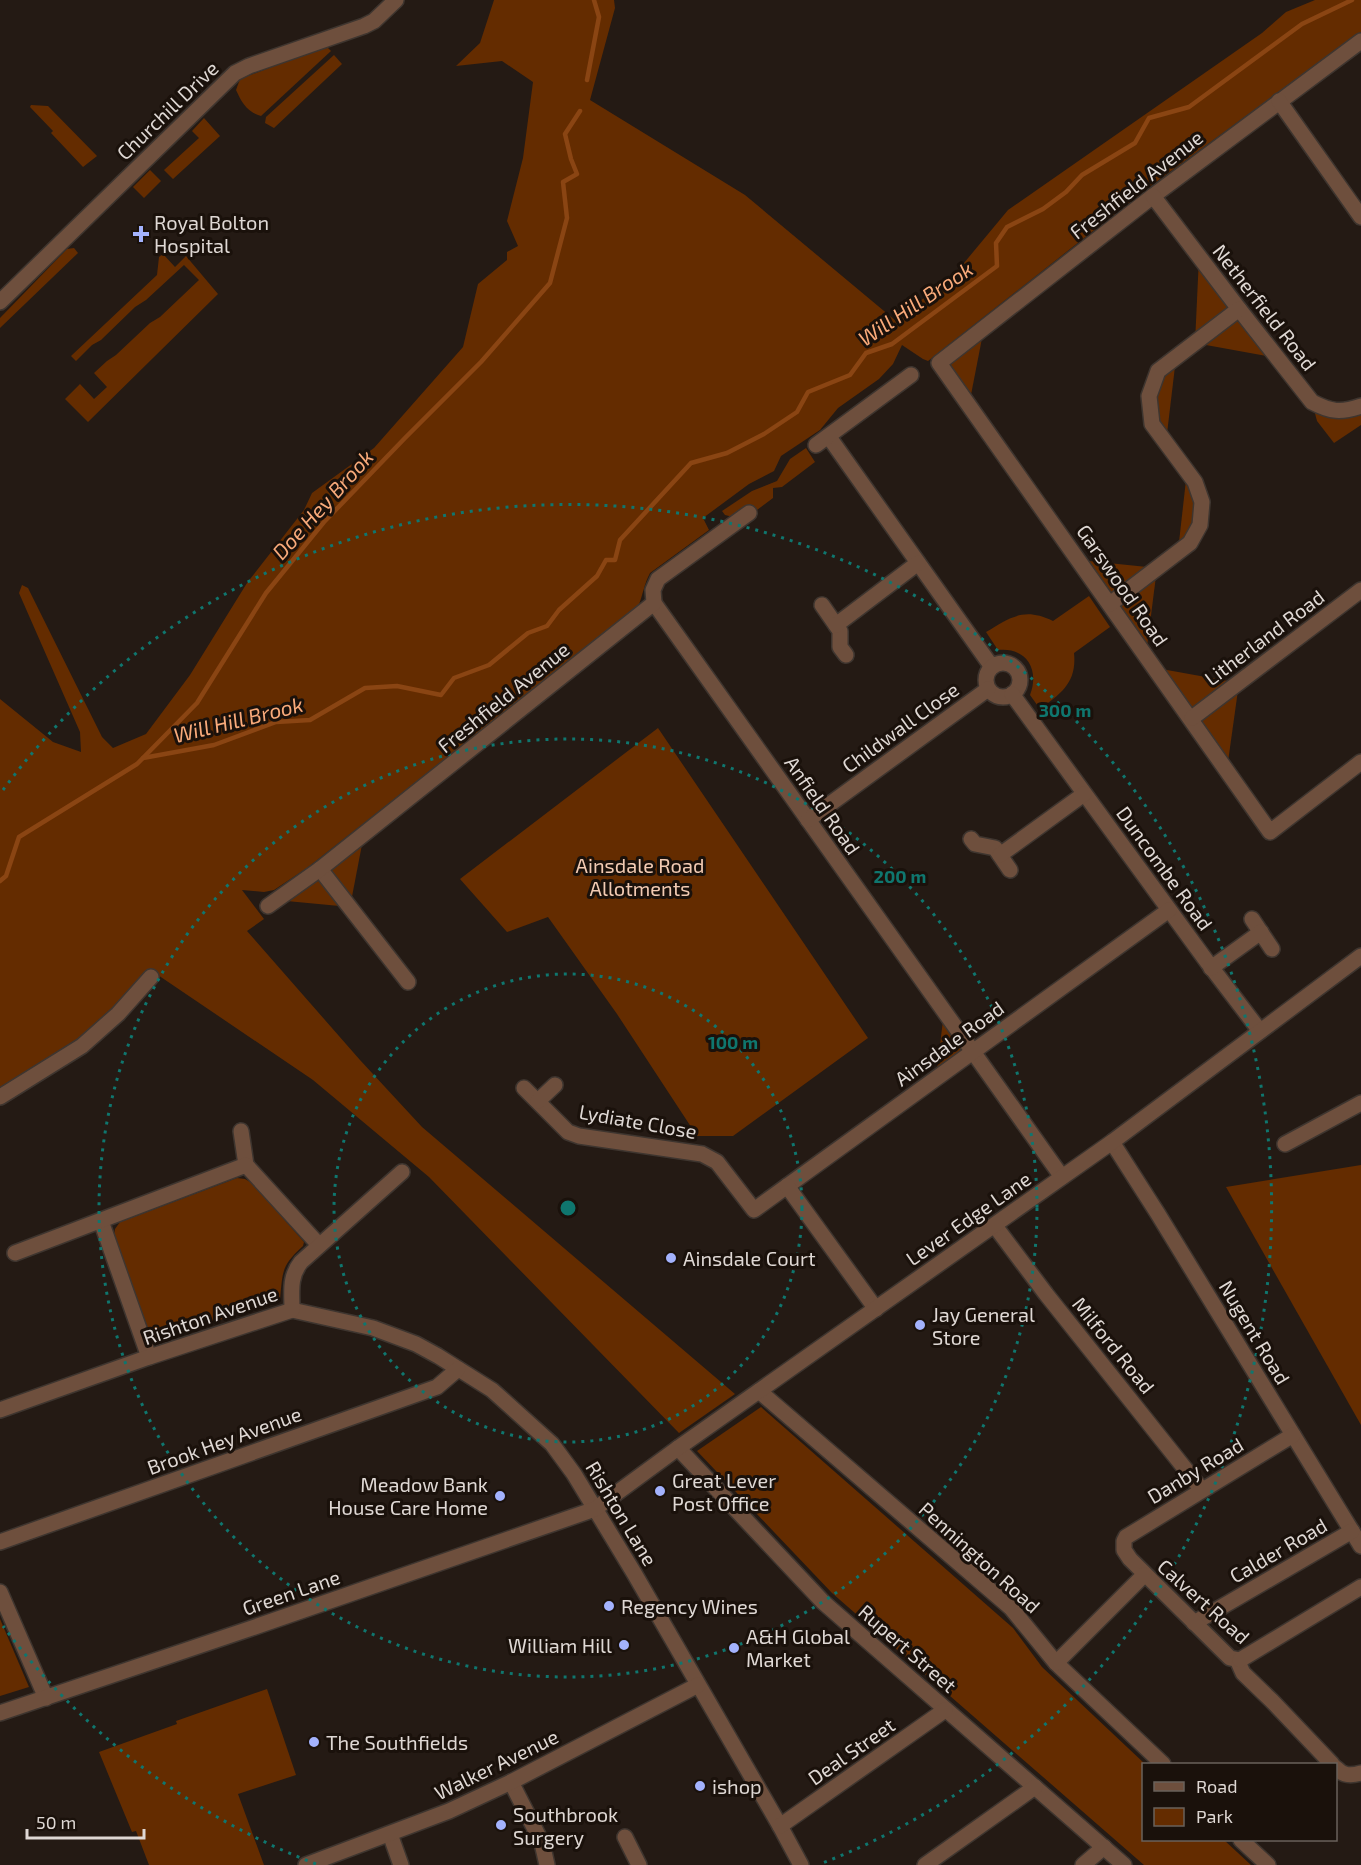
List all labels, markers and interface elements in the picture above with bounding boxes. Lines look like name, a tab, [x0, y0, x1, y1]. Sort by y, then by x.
street label: Churchill Drive	[111, 56, 223, 164]
street label: Freshfield Avenue	[1065, 125, 1207, 243]
place label: Royal Bolton Hospital	[154, 210, 269, 257]
marker: Royal Bolton Hospital	[132, 225, 150, 243]
street label: Netherfield Road	[1208, 239, 1322, 375]
water label: Will Hill Brook	[853, 255, 977, 350]
water label: Doe Hey Brook	[266, 444, 378, 565]
street label: Garswood Road	[1072, 520, 1174, 650]
street label: Litherland Road	[1199, 584, 1329, 690]
street label: Freshfield Avenue	[433, 637, 573, 757]
street label: Childwall Close	[837, 677, 963, 777]
water label: Will Hill Brook	[171, 691, 305, 747]
text: 300 m	[1039, 699, 1091, 721]
street label: Anfield Road	[780, 751, 866, 859]
street label: Duncombe Road	[1112, 801, 1218, 935]
park label: Ainsdale Road Allotments	[576, 853, 704, 900]
text: 200 m	[874, 865, 926, 887]
street label: Ainsdale Road	[890, 995, 1008, 1091]
text: 100 m	[708, 1031, 758, 1053]
street label: Lydiate Close	[577, 1099, 699, 1143]
street label: Lever Edge Lane	[901, 1166, 1035, 1270]
centre of rings	[558, 1198, 578, 1218]
place label: Ainsdale Court	[683, 1246, 816, 1270]
marker: Ainsdale Court	[664, 1251, 678, 1265]
street label: Nugent Road	[1215, 1276, 1295, 1388]
street label: Rishton Avenue	[140, 1281, 280, 1349]
street label: Milford Road	[1068, 1292, 1160, 1398]
place label: Jay General Store	[932, 1302, 1035, 1349]
marker: Jay General Store	[913, 1318, 927, 1332]
street label: Brook Hey Avenue	[144, 1401, 304, 1479]
street label: Danby Road	[1143, 1432, 1247, 1508]
street label: Rishton Lane	[581, 1456, 663, 1570]
place label: Great Lever Post Office	[672, 1468, 776, 1515]
place label: Meadow Bank House Care Home	[328, 1472, 488, 1519]
marker: Great Lever Post Office	[653, 1484, 667, 1498]
marker: Meadow Bank House Care Home	[493, 1489, 507, 1503]
street label: Pennington Road	[915, 1496, 1045, 1618]
street label: Calder Road	[1225, 1512, 1331, 1588]
street label: Calvert Road	[1153, 1554, 1255, 1648]
street label: Green Lane	[239, 1564, 343, 1620]
place label: Regency Wines	[621, 1594, 758, 1618]
marker: Regency Wines	[602, 1599, 616, 1613]
street label: Rupert Street	[854, 1599, 962, 1697]
place label: A&H Global Market	[746, 1624, 850, 1671]
place label: William Hill	[508, 1633, 612, 1657]
marker: William Hill	[617, 1638, 631, 1652]
marker: A&H Global Market	[727, 1641, 741, 1655]
street label: Deal Street	[803, 1712, 899, 1790]
street label: Walker Avenue	[430, 1724, 562, 1804]
place label: The Southfields	[326, 1730, 468, 1754]
marker: The Southfields	[307, 1735, 321, 1749]
legend	[1142, 1763, 1337, 1841]
place label: ishop	[712, 1774, 762, 1798]
text: Road	[1196, 1775, 1237, 1797]
marker: ishop	[693, 1779, 707, 1793]
scale bar	[27, 1802, 144, 1840]
place label: Southbrook Surgery	[513, 1802, 618, 1849]
text: Park	[1196, 1805, 1233, 1827]
text: 50 m	[36, 1811, 76, 1833]
marker: Southbrook Surgery	[494, 1818, 508, 1832]

